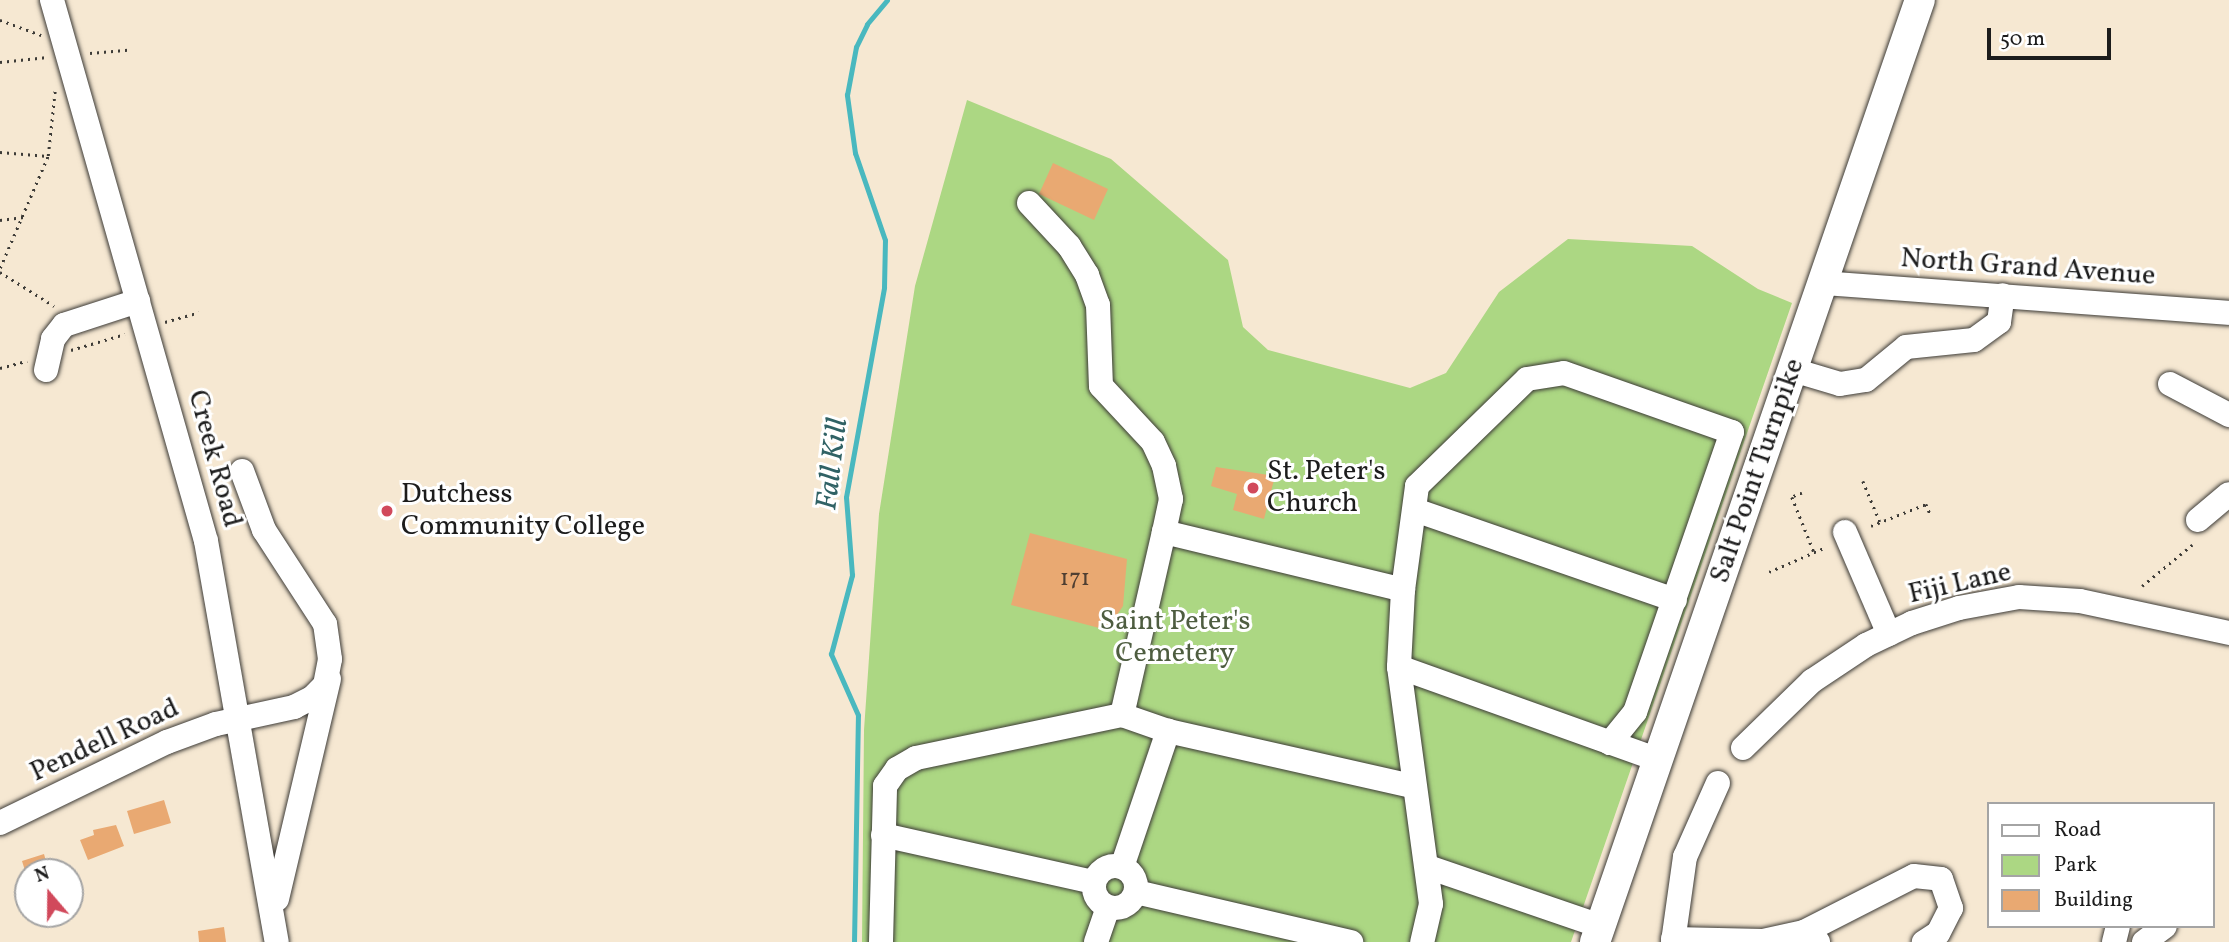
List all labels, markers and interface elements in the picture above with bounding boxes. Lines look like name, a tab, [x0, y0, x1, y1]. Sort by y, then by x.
scale bar	[1991, 14, 2115, 58]
text: 50 m	[2000, 25, 2045, 54]
street label: North Grand Avenue	[1899, 242, 2157, 294]
street label: Salt Point Turnpike	[1704, 354, 1812, 588]
street label: Creek Road	[180, 387, 248, 531]
water label: Fall Kill	[809, 416, 857, 512]
place label: St. Peter's Church	[1267, 455, 1386, 521]
place label: Dutchess Community College	[401, 478, 646, 544]
marker: St. Peter's Church	[1245, 480, 1261, 496]
marker: Dutchess Community College	[379, 503, 395, 519]
street label: Fiji Lane	[1905, 556, 2015, 612]
house number: 171	[1060, 566, 1090, 594]
park label: Saint Peter's Cemetery	[1099, 605, 1251, 671]
street label: Pendell Road	[25, 692, 185, 790]
legend	[1988, 802, 2215, 928]
text: Road	[2054, 816, 2101, 845]
text: Park	[2054, 851, 2097, 880]
north arrow	[14, 858, 84, 928]
text: N	[32, 861, 53, 890]
text: Building	[2054, 886, 2133, 915]

